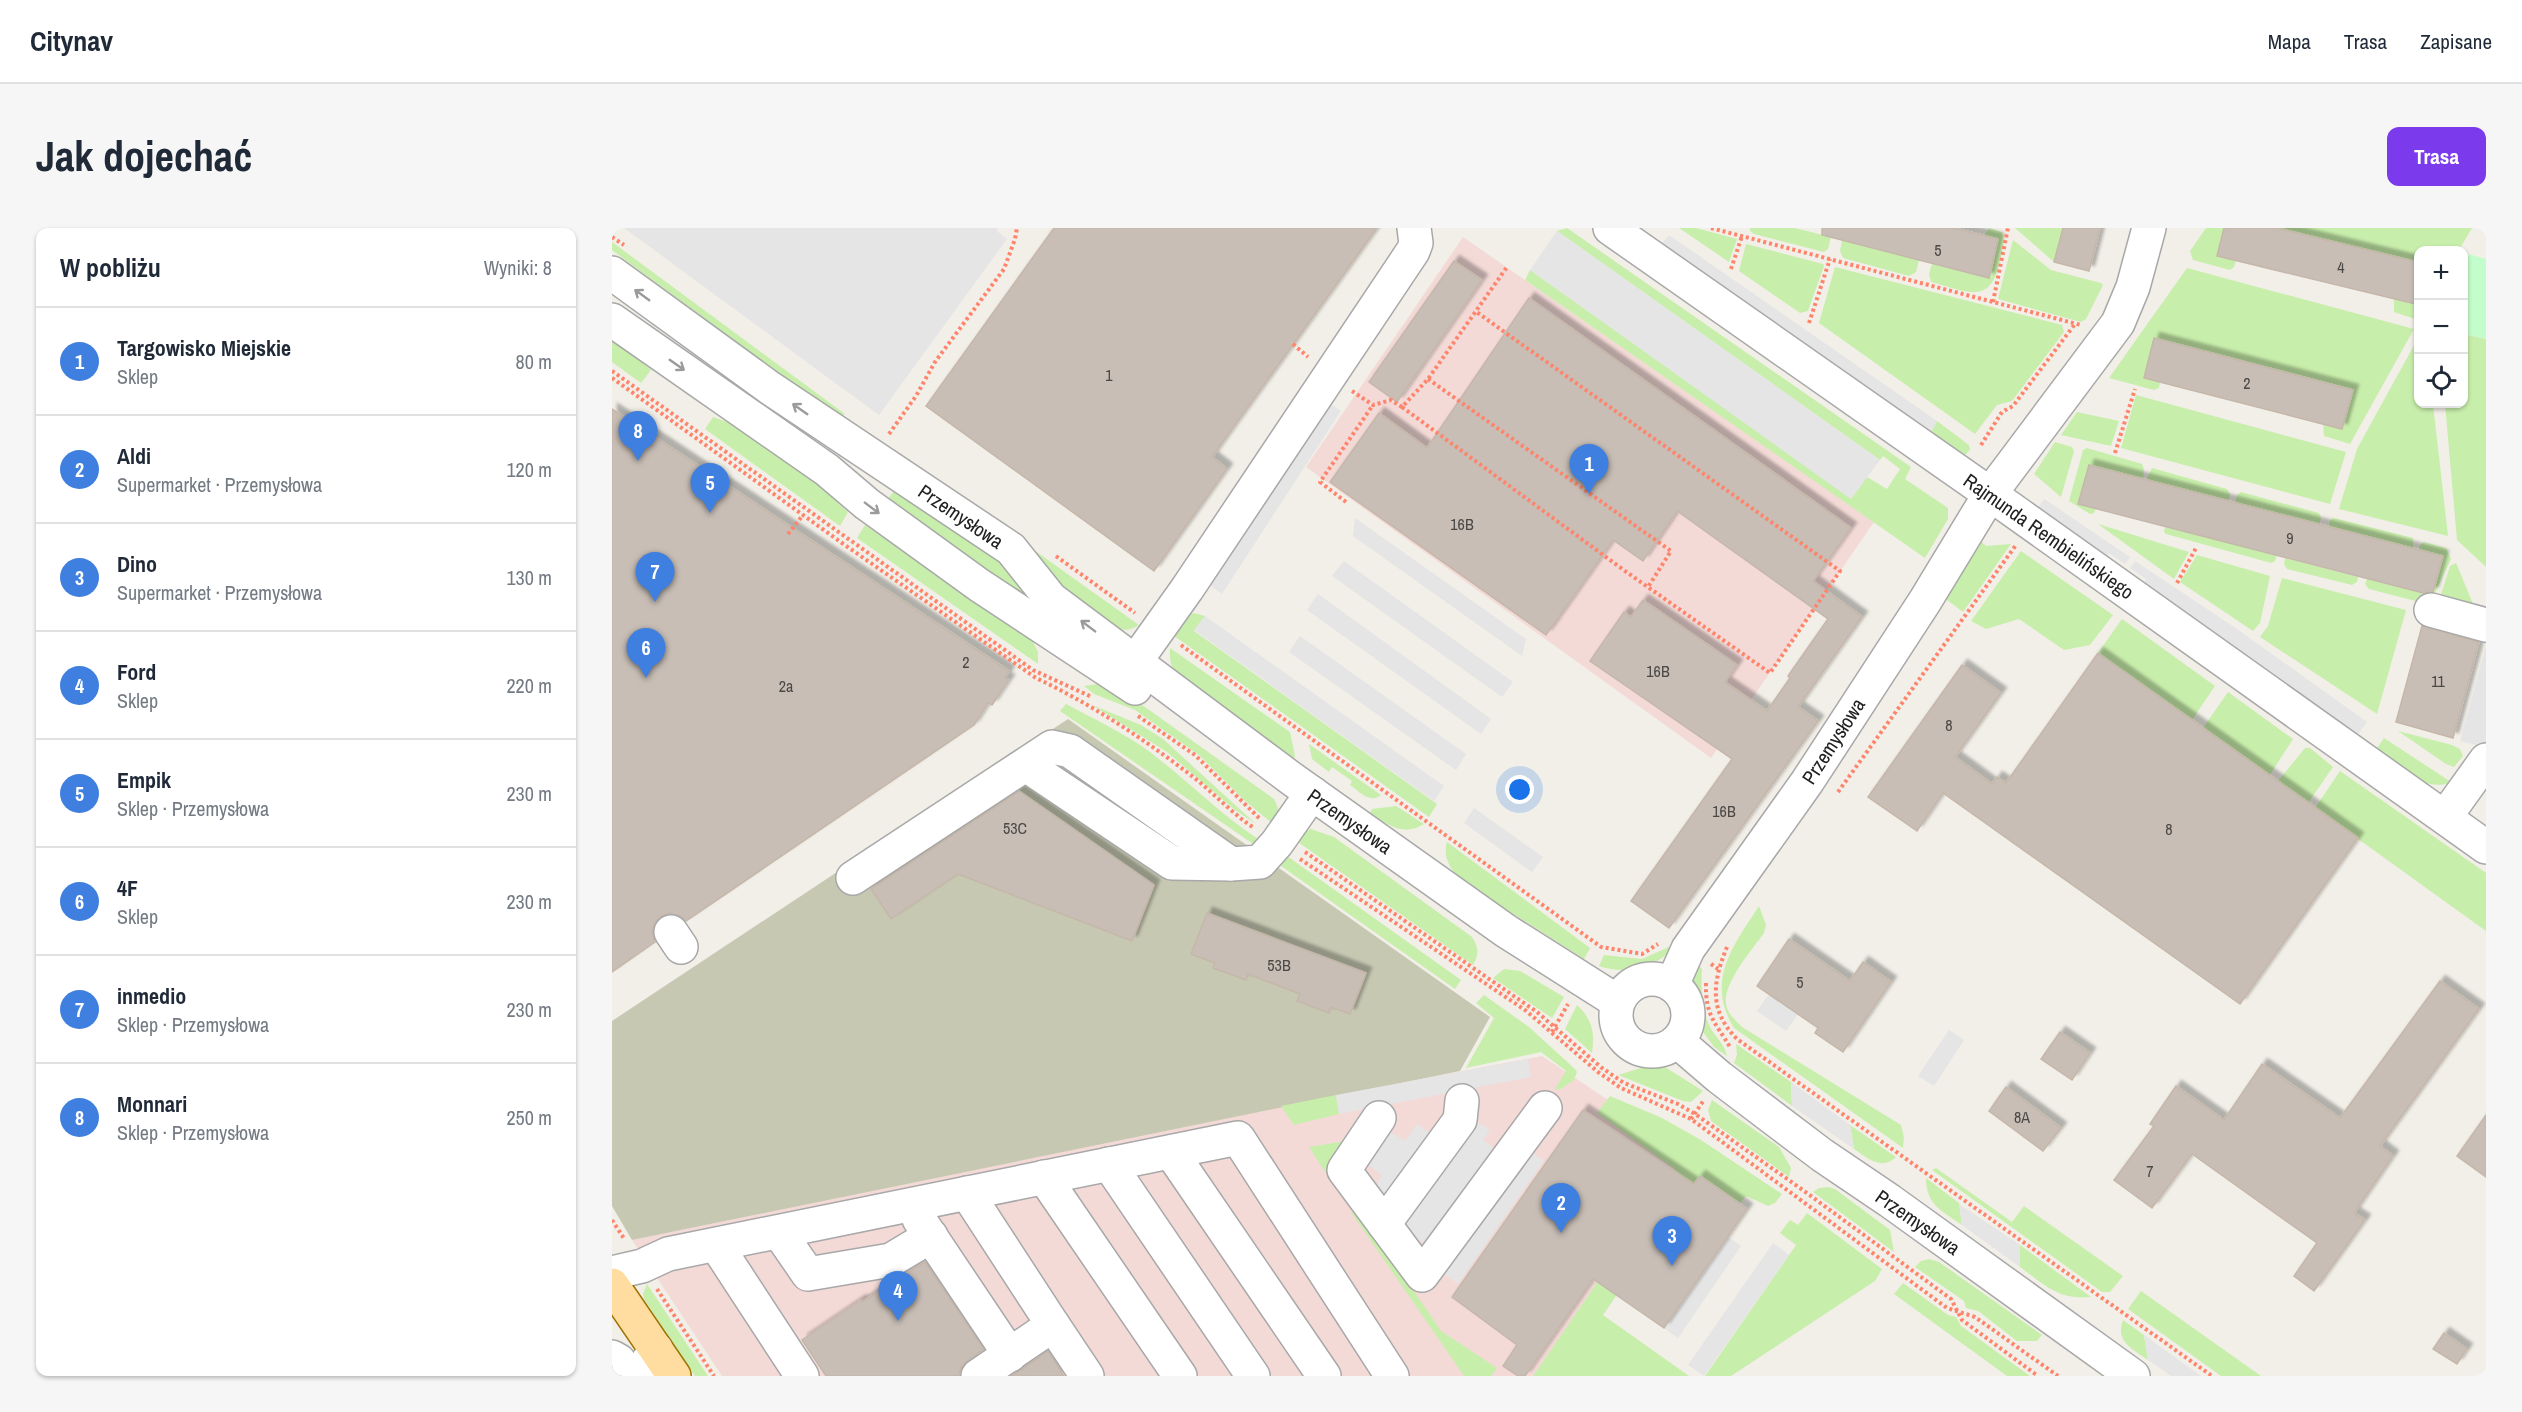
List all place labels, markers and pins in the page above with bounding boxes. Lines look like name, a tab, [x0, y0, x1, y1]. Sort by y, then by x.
pin: 8	[618, 412, 658, 461]
pin: 1	[1570, 444, 1608, 494]
pin: 5	[690, 464, 730, 513]
pin: 7	[636, 552, 675, 602]
pin: 6	[627, 628, 666, 678]
pin: 2	[1542, 1184, 1580, 1233]
pin: 3	[1652, 1216, 1692, 1266]
pin: 4	[878, 1272, 918, 1321]

